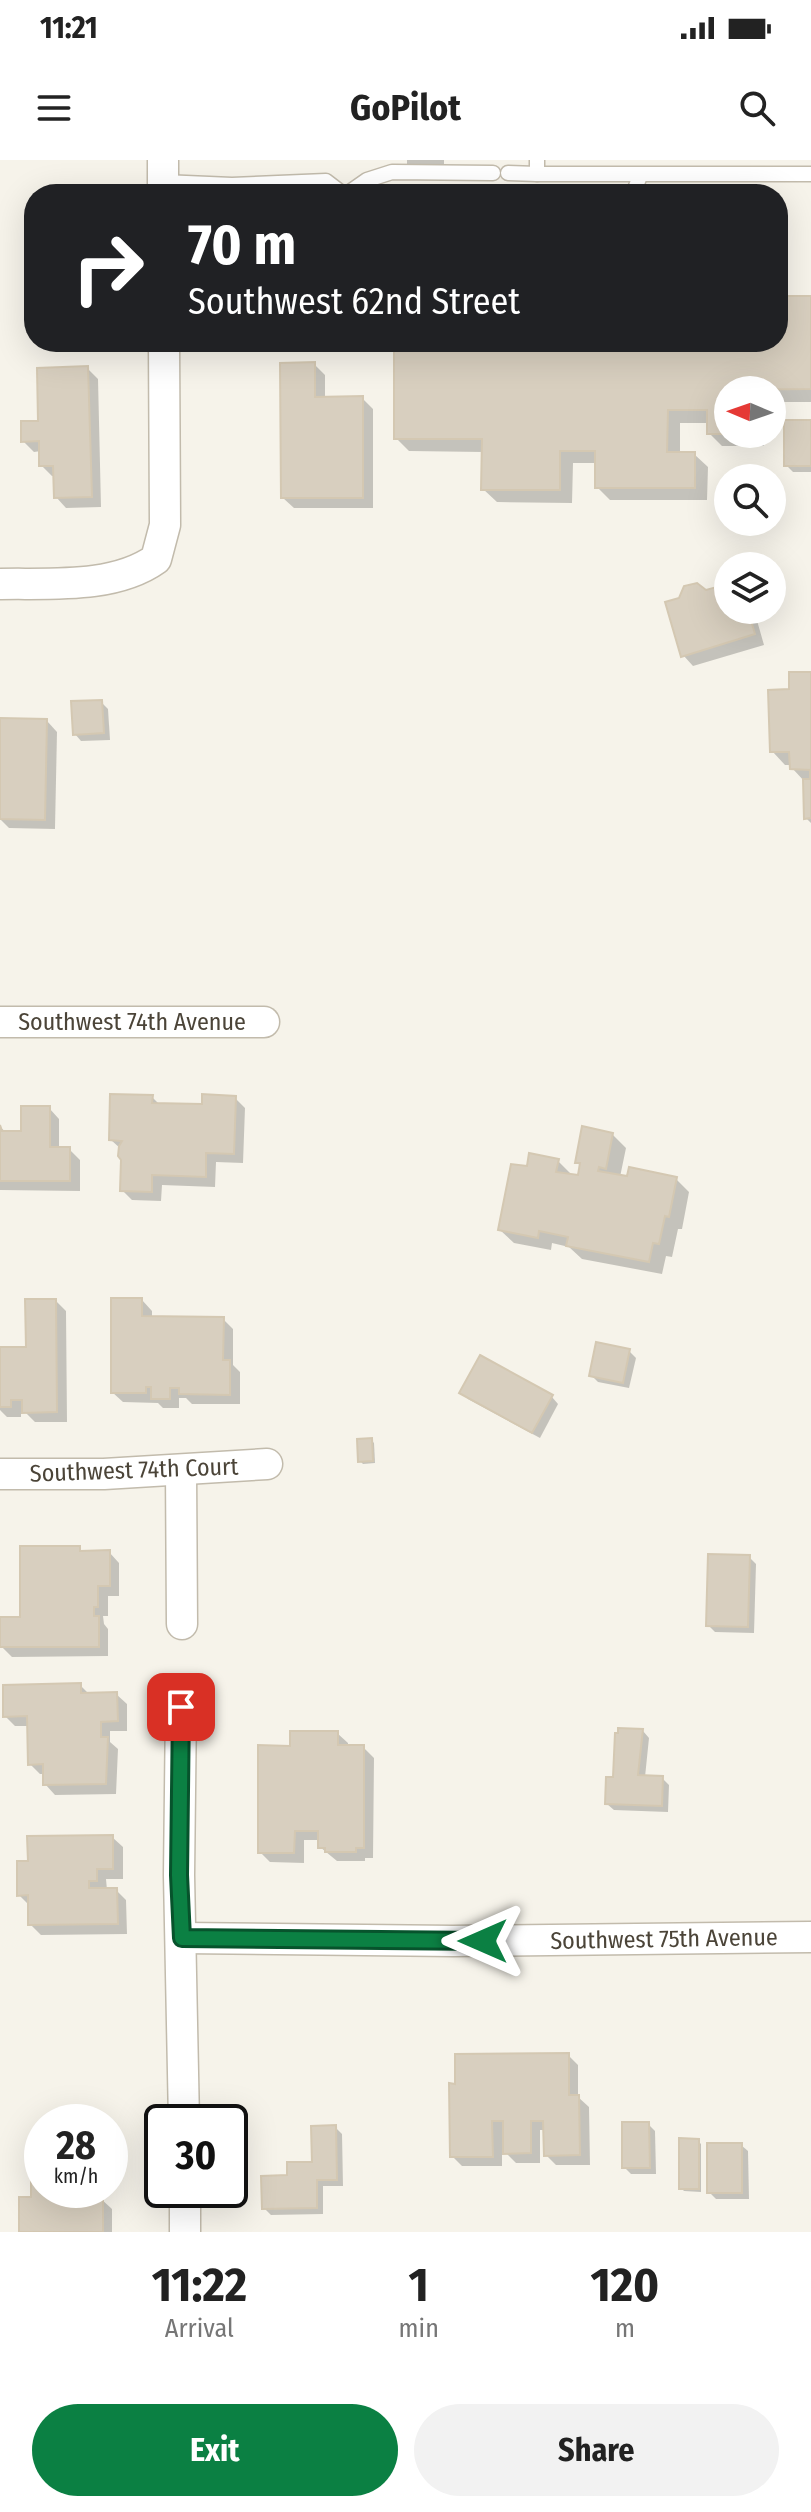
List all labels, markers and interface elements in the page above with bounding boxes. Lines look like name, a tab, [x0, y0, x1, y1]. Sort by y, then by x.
text: 11:21	[40, 10, 98, 46]
icon: menu	[32, 86, 76, 130]
text: GoPilot	[350, 86, 461, 130]
icon: search	[735, 86, 779, 130]
text: 70 m	[188, 212, 296, 279]
icon: right	[56, 216, 160, 320]
text: Southwest 62nd Street	[188, 280, 520, 324]
north arrow	[714, 376, 786, 448]
map controls	[714, 376, 786, 624]
button: search	[714, 464, 786, 536]
button: layers	[714, 552, 786, 624]
street label: Southwest 74th Avenue	[18, 1008, 246, 1036]
street label: Southwest 74th Court	[29, 1452, 239, 1488]
pin	[147, 1673, 215, 1741]
icon: arrive	[159, 1685, 203, 1729]
position arrow	[441, 1899, 525, 1983]
street label: Southwest 75th Avenue	[550, 1923, 778, 1955]
speed limit sign: 30	[144, 2104, 248, 2208]
text: 28	[56, 2122, 96, 2170]
text: km/h	[54, 2164, 98, 2188]
text: 11:22	[152, 2256, 247, 2314]
text: 1	[409, 2256, 429, 2314]
text: 120	[591, 2256, 659, 2314]
text: Arrival	[165, 2313, 234, 2344]
text: min	[399, 2313, 439, 2344]
text: m	[615, 2313, 635, 2344]
button: Exit	[32, 2404, 398, 2496]
button: Share	[414, 2404, 779, 2496]

